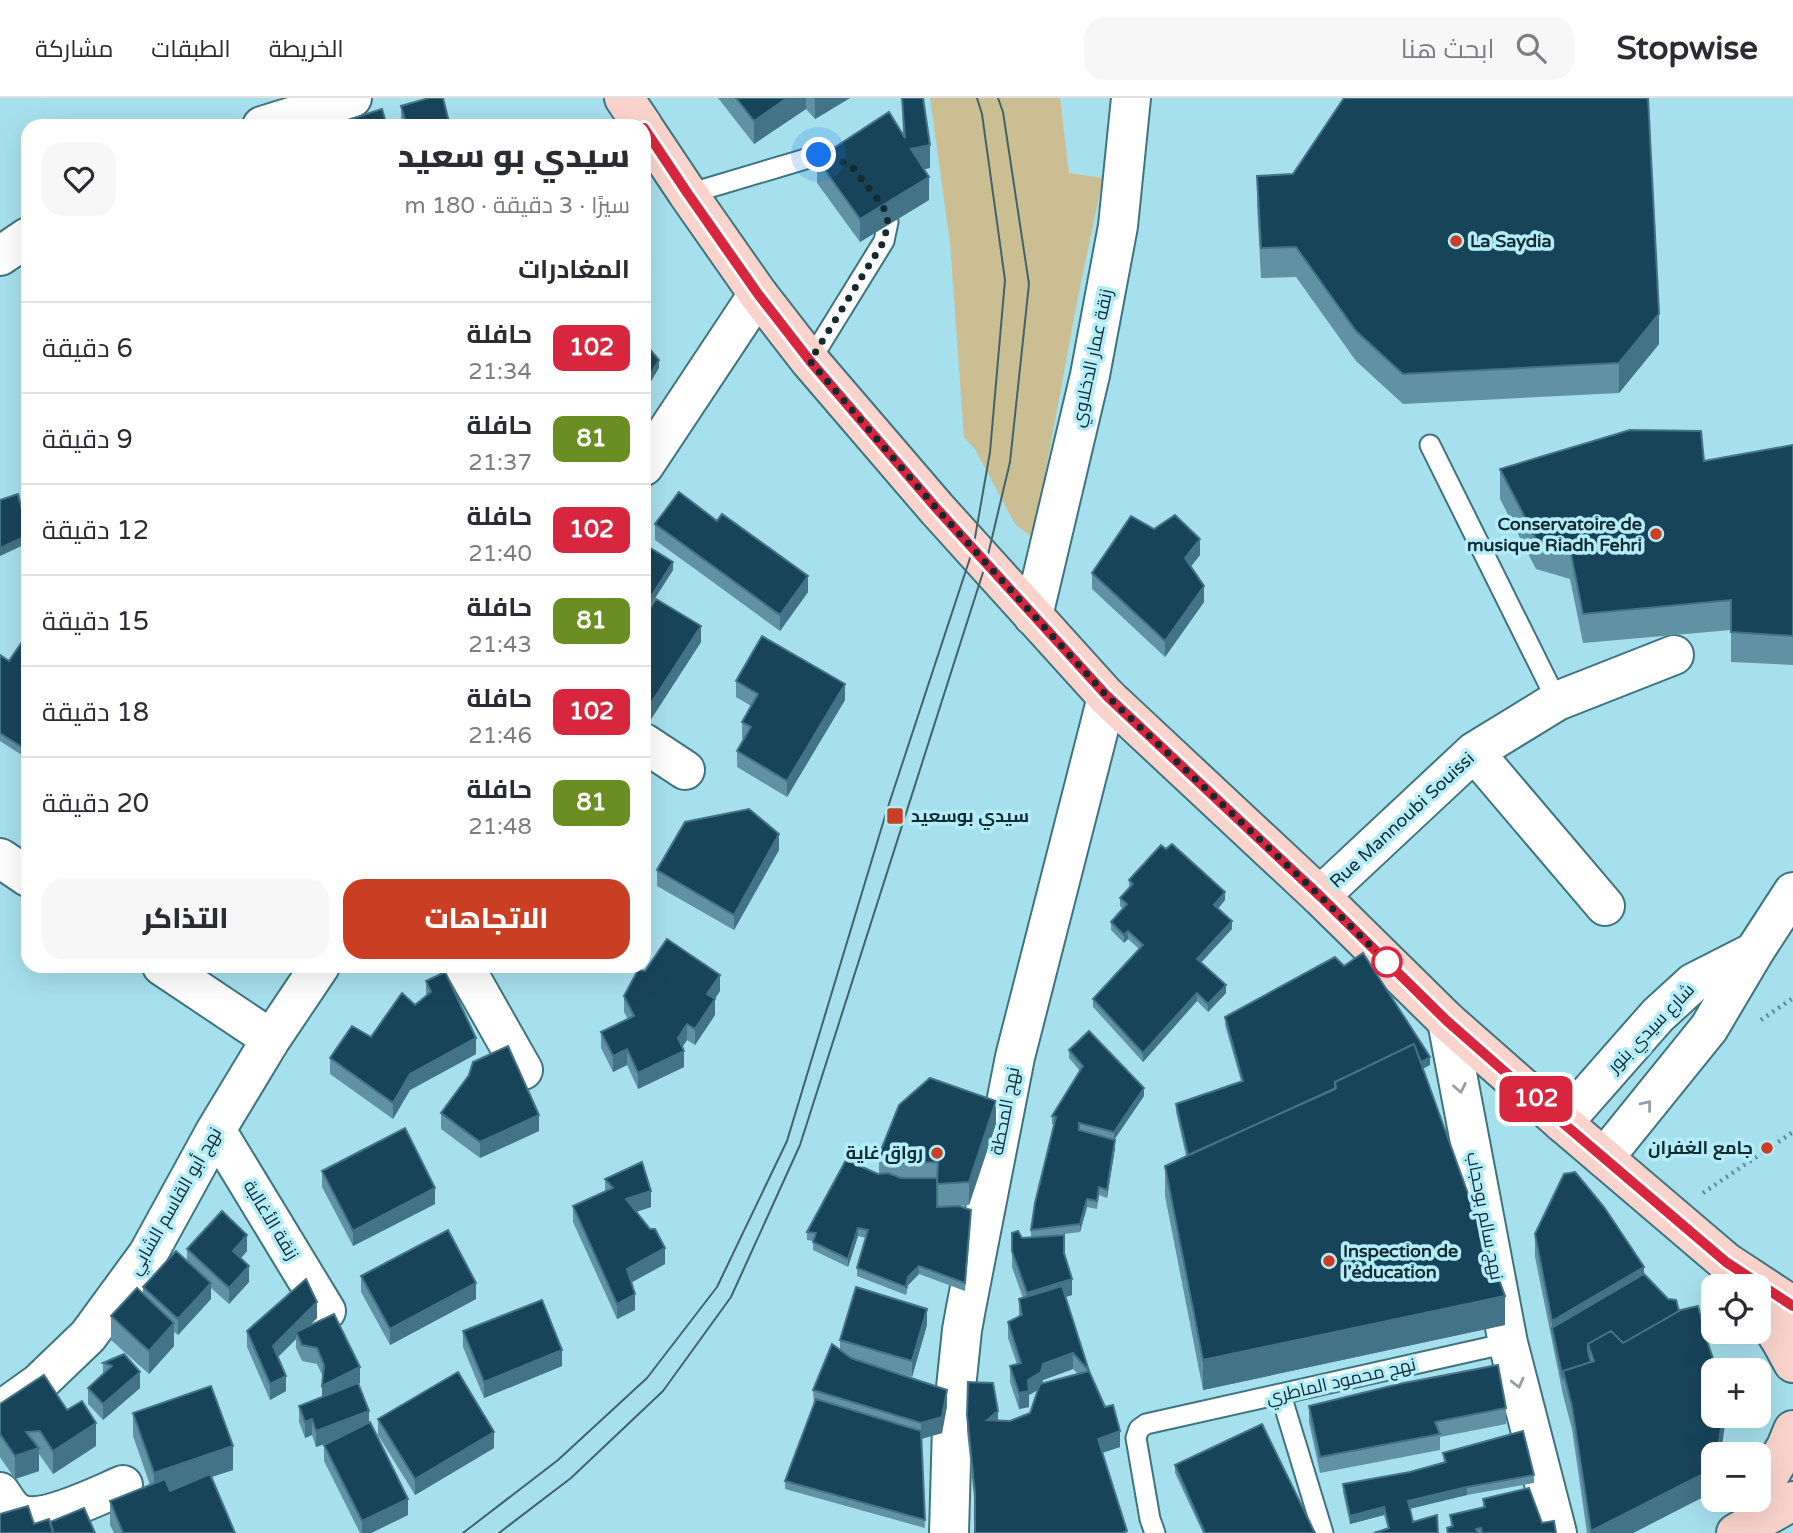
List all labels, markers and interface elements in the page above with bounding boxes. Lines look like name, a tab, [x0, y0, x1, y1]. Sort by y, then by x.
search box	[1084, 17, 1574, 80]
icon: search	[1512, 29, 1550, 67]
text: Stopwise	[1616, 29, 1758, 68]
text: ابحث هنا	[1401, 34, 1494, 65]
text: مشاركة	[35, 35, 113, 64]
text: الطبقات	[151, 35, 231, 64]
text: الخريطة	[269, 35, 344, 64]
text: سيدي بو سعيد	[398, 137, 630, 176]
your location	[801, 137, 836, 172]
button: heart	[42, 142, 116, 216]
text: سيرًا · 3 دقيقة · 180 m	[405, 192, 630, 220]
place label: La Saydia	[1470, 230, 1552, 252]
marker: La Saydia	[1448, 233, 1464, 249]
text: المغادرات	[518, 254, 630, 285]
street label: زنقة عمار الدخلاوي	[1067, 287, 1120, 430]
text: حافلة	[467, 319, 532, 350]
text: 6 دقيقة	[42, 333, 133, 364]
text: 102	[569, 333, 614, 362]
text: 21:34	[468, 358, 532, 386]
text: حافلة	[467, 410, 532, 441]
text: 9 دقيقة	[42, 424, 133, 455]
text: 81	[576, 424, 607, 453]
text: 21:37	[468, 449, 532, 477]
text: حافلة	[467, 501, 532, 532]
place label: Conservatoire de musique Riadh Fehri	[1467, 513, 1642, 556]
text: 12 دقيقة	[42, 515, 149, 546]
text: 102	[569, 515, 614, 544]
marker: Conservatoire de musique Riadh Fehri	[1648, 526, 1664, 542]
text: 21:40	[468, 540, 532, 568]
text: حافلة	[467, 592, 532, 623]
text: 15 دقيقة	[42, 606, 149, 637]
text: 81	[576, 606, 607, 635]
text: 21:43	[468, 631, 532, 659]
text: حافلة	[467, 683, 532, 714]
text: 18 دقيقة	[42, 697, 149, 728]
text: 102	[569, 697, 614, 726]
text: 21:46	[468, 722, 532, 750]
street label: Rue Mannoubi Souissi	[1325, 747, 1479, 893]
text: حافلة	[467, 774, 532, 805]
text: 20 دقيقة	[42, 788, 149, 819]
text: 81	[576, 788, 607, 817]
place label: سيدي بوسعيد	[911, 805, 1029, 830]
marker: سيدي بوسعيد	[885, 806, 905, 826]
text: 21:48	[468, 813, 532, 841]
button: التذاكر	[42, 879, 329, 959]
button: الاتجاهات	[343, 879, 630, 959]
unlabelled marker	[1372, 947, 1402, 977]
street label: شارع سيدي بنور	[1602, 979, 1701, 1080]
street label: نهج المحطة	[986, 1065, 1025, 1157]
line badge: 102	[1496, 1076, 1576, 1122]
one-way arrow	[1452, 1082, 1467, 1094]
text: 102	[1513, 1084, 1559, 1113]
one-way arrow	[1638, 1100, 1651, 1112]
street label: نهج أبو القاسم الشابي	[124, 1123, 229, 1280]
place label: جامع الغفران	[1648, 1137, 1753, 1160]
marker: جامع الغفران	[1759, 1140, 1775, 1156]
place label: رواق غاية	[846, 1142, 923, 1164]
marker: رواق غاية	[929, 1145, 945, 1161]
street label: نهج سالم بوحجاب	[1461, 1150, 1508, 1282]
street label: زنقة الأغالبة	[239, 1176, 303, 1264]
place label: Inspection de l'éducation	[1343, 1240, 1458, 1283]
marker: Inspection de l'éducation	[1321, 1253, 1337, 1269]
map controls	[1701, 1274, 1771, 1512]
button: locate	[1701, 1274, 1771, 1344]
street label: نهج محمود الماطري	[1264, 1353, 1419, 1412]
button: +	[1701, 1358, 1771, 1428]
one-way arrow	[1510, 1377, 1524, 1389]
button: −	[1701, 1442, 1771, 1512]

